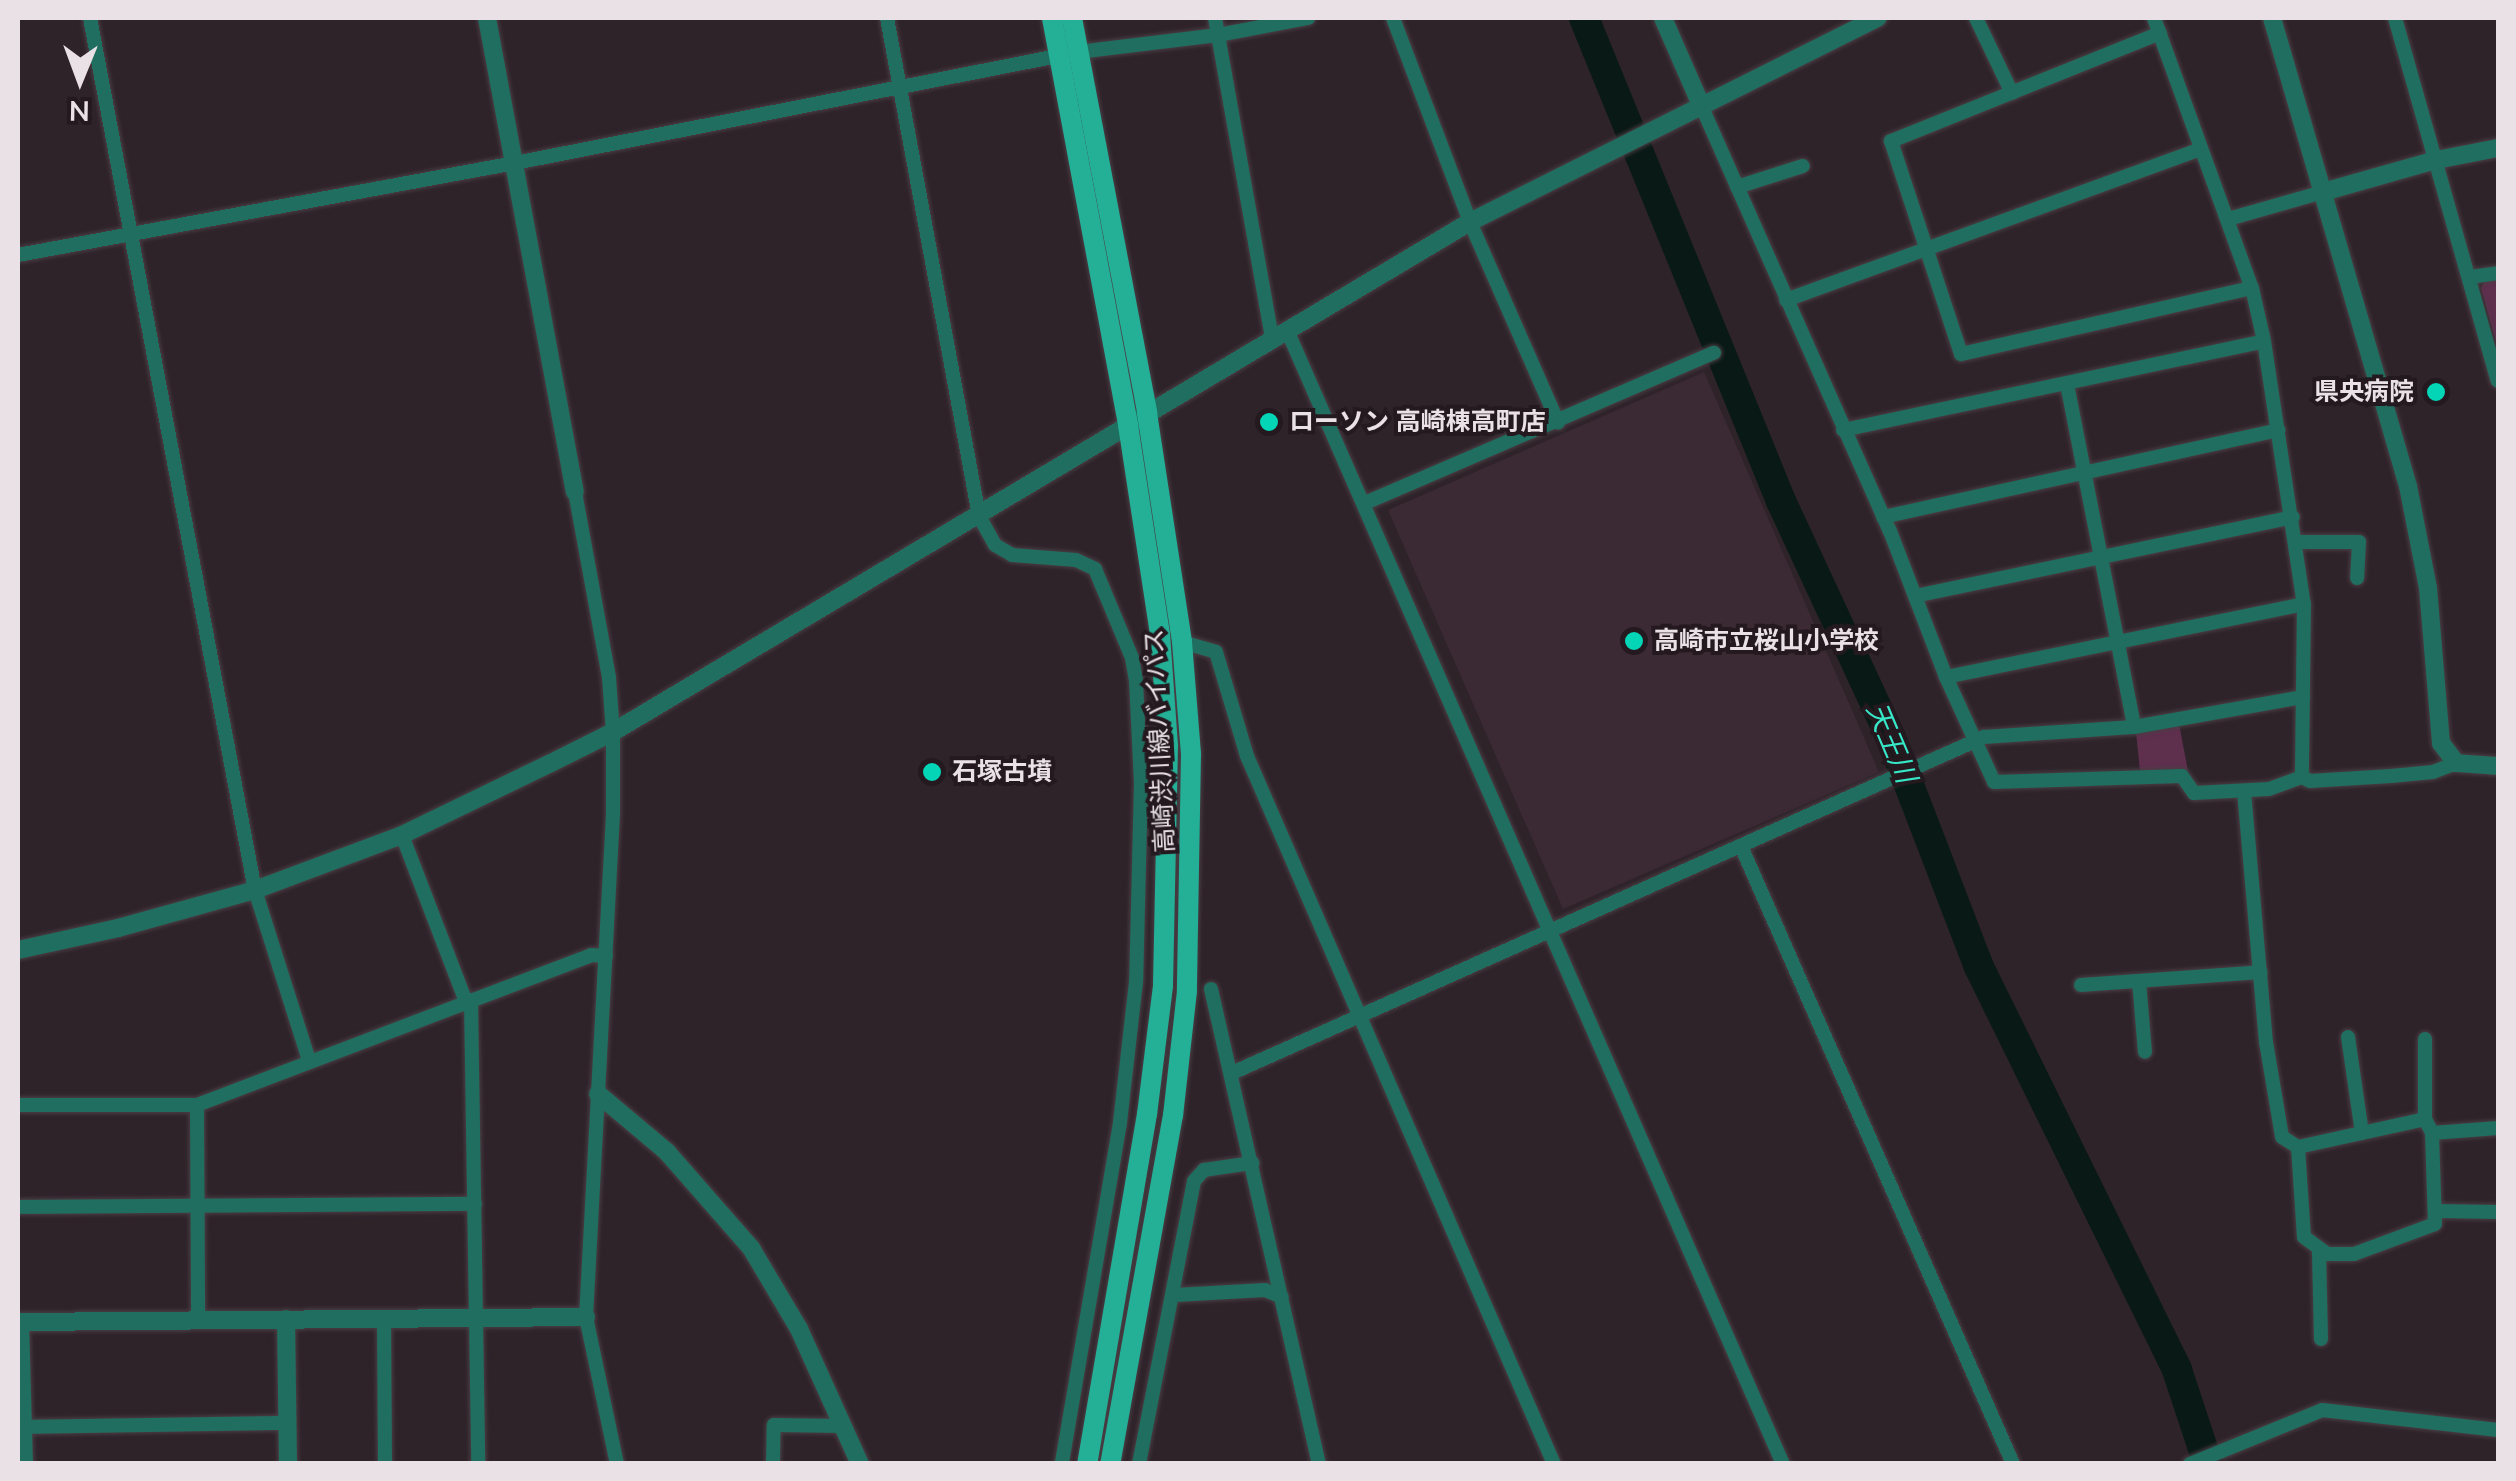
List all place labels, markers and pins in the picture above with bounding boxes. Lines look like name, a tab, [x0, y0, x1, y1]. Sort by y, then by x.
place label: 県央病院	[2314, 377, 2414, 407]
marker: 県央病院	[2423, 379, 2449, 405]
place label: ローソン 高崎棟高町店	[1289, 407, 1546, 437]
marker: ローソン 高崎棟高町店	[1258, 411, 1280, 433]
place label: 高崎市立桜山小学校	[1654, 626, 1879, 656]
marker: 高崎市立桜山小学校	[1623, 630, 1645, 652]
place label: 石塚古墳	[952, 757, 1052, 787]
marker: 石塚古墳	[921, 761, 943, 783]

